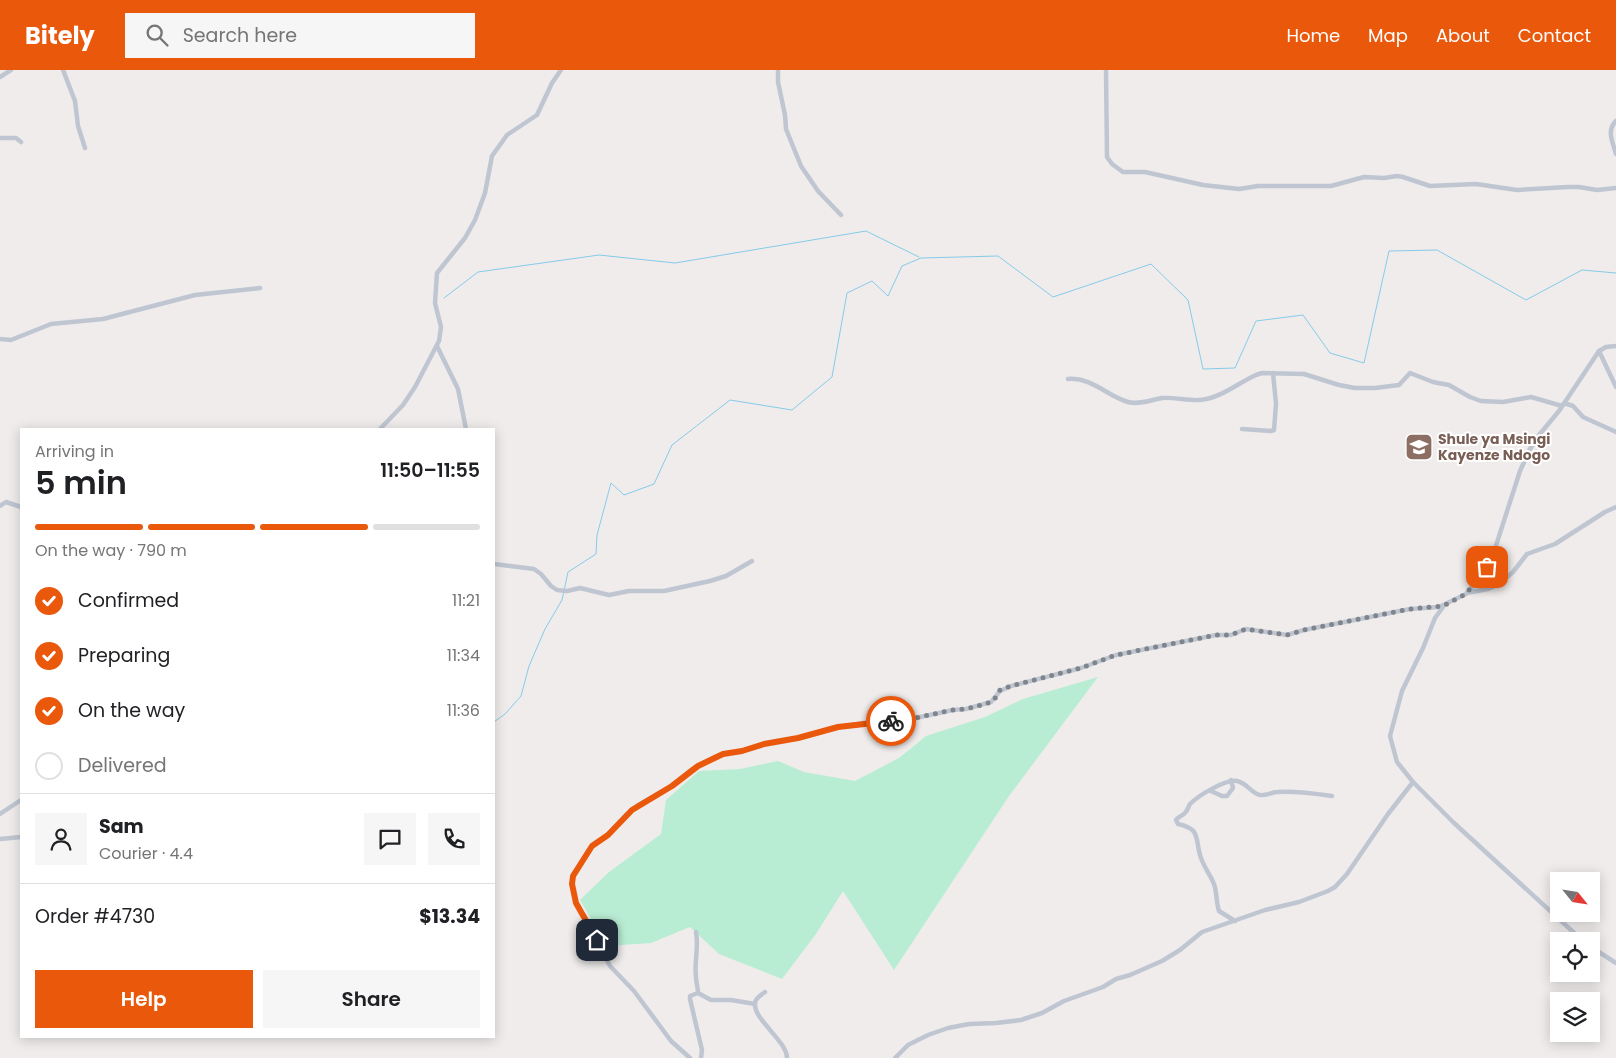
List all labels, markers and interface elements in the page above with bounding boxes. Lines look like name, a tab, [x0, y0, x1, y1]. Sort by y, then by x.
search box	[125, 13, 475, 58]
text: Bitely	[25, 19, 95, 52]
icon: search	[143, 21, 171, 49]
text: Search here	[183, 22, 297, 49]
text: Home	[1286, 23, 1340, 48]
text: Map	[1368, 23, 1408, 48]
text: About	[1436, 23, 1490, 48]
text: Contact	[1518, 23, 1591, 48]
place label: Shule ya Msingi Kayenze Ndogo	[1438, 429, 1550, 465]
school or university icon: Shule ya Msingi Kayenze Ndogo	[1404, 432, 1434, 462]
text: Arriving in	[35, 440, 114, 463]
text: 11:50–11:55	[380, 457, 480, 484]
text: 5 min	[35, 460, 127, 505]
text: On the way · 790 m	[35, 539, 187, 562]
pin	[1466, 546, 1508, 588]
icon: bag	[1473, 553, 1501, 581]
icon: check	[35, 587, 63, 615]
text: Confirmed	[78, 587, 179, 614]
text: 11:21	[452, 589, 480, 612]
icon: check	[35, 642, 63, 670]
text: Preparing	[78, 642, 170, 669]
text: 11:34	[447, 644, 480, 667]
courier	[866, 696, 916, 746]
icon: check	[35, 697, 63, 725]
text: On the way	[78, 697, 185, 724]
text: 11:36	[447, 699, 480, 722]
icon: bike	[877, 707, 905, 735]
text: Delivered	[78, 752, 167, 779]
button: person	[35, 813, 87, 865]
text: Sam	[99, 813, 144, 840]
button: chat	[364, 813, 416, 865]
button: phone	[428, 813, 480, 865]
text: Courier · 4.4	[99, 842, 193, 865]
north arrow	[1550, 872, 1600, 922]
map controls	[1550, 872, 1600, 1042]
text: Order #4730	[35, 903, 155, 930]
text: $13.34	[419, 903, 480, 930]
pin	[576, 919, 618, 961]
icon: home	[583, 926, 611, 954]
button: locate	[1550, 932, 1600, 982]
button: Help	[35, 970, 253, 1028]
button: Share	[263, 970, 480, 1028]
button: layers	[1550, 992, 1600, 1042]

